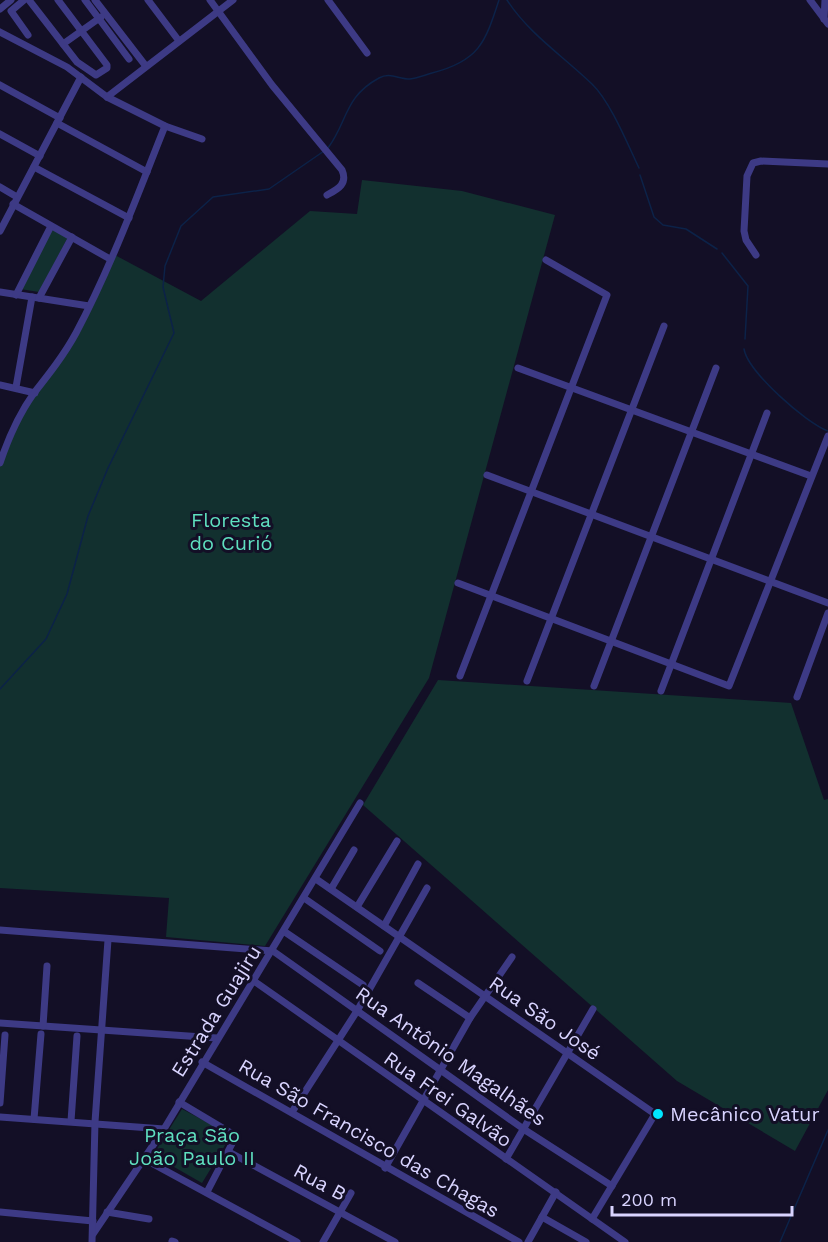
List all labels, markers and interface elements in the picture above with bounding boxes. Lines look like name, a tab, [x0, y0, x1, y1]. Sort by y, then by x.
park label: Floresta do Curió	[190, 508, 272, 555]
street label: Estrada Guajiru	[166, 941, 266, 1081]
street label: Rua São José	[485, 971, 605, 1065]
street label: Rua Antônio Magalhães	[351, 981, 551, 1131]
street label: Rua Frei Galvão	[379, 1046, 517, 1152]
street label: Rua São Francisco das Chagas	[234, 1053, 504, 1223]
place label: Mecânico Vatur	[670, 1102, 820, 1126]
marker: Mecânico Vatur	[651, 1107, 665, 1121]
park label: Praça São João Paulo II	[129, 1123, 255, 1170]
street label: Rua B	[290, 1158, 350, 1206]
scale bar	[612, 1179, 792, 1217]
text: 200 m	[621, 1189, 677, 1210]

